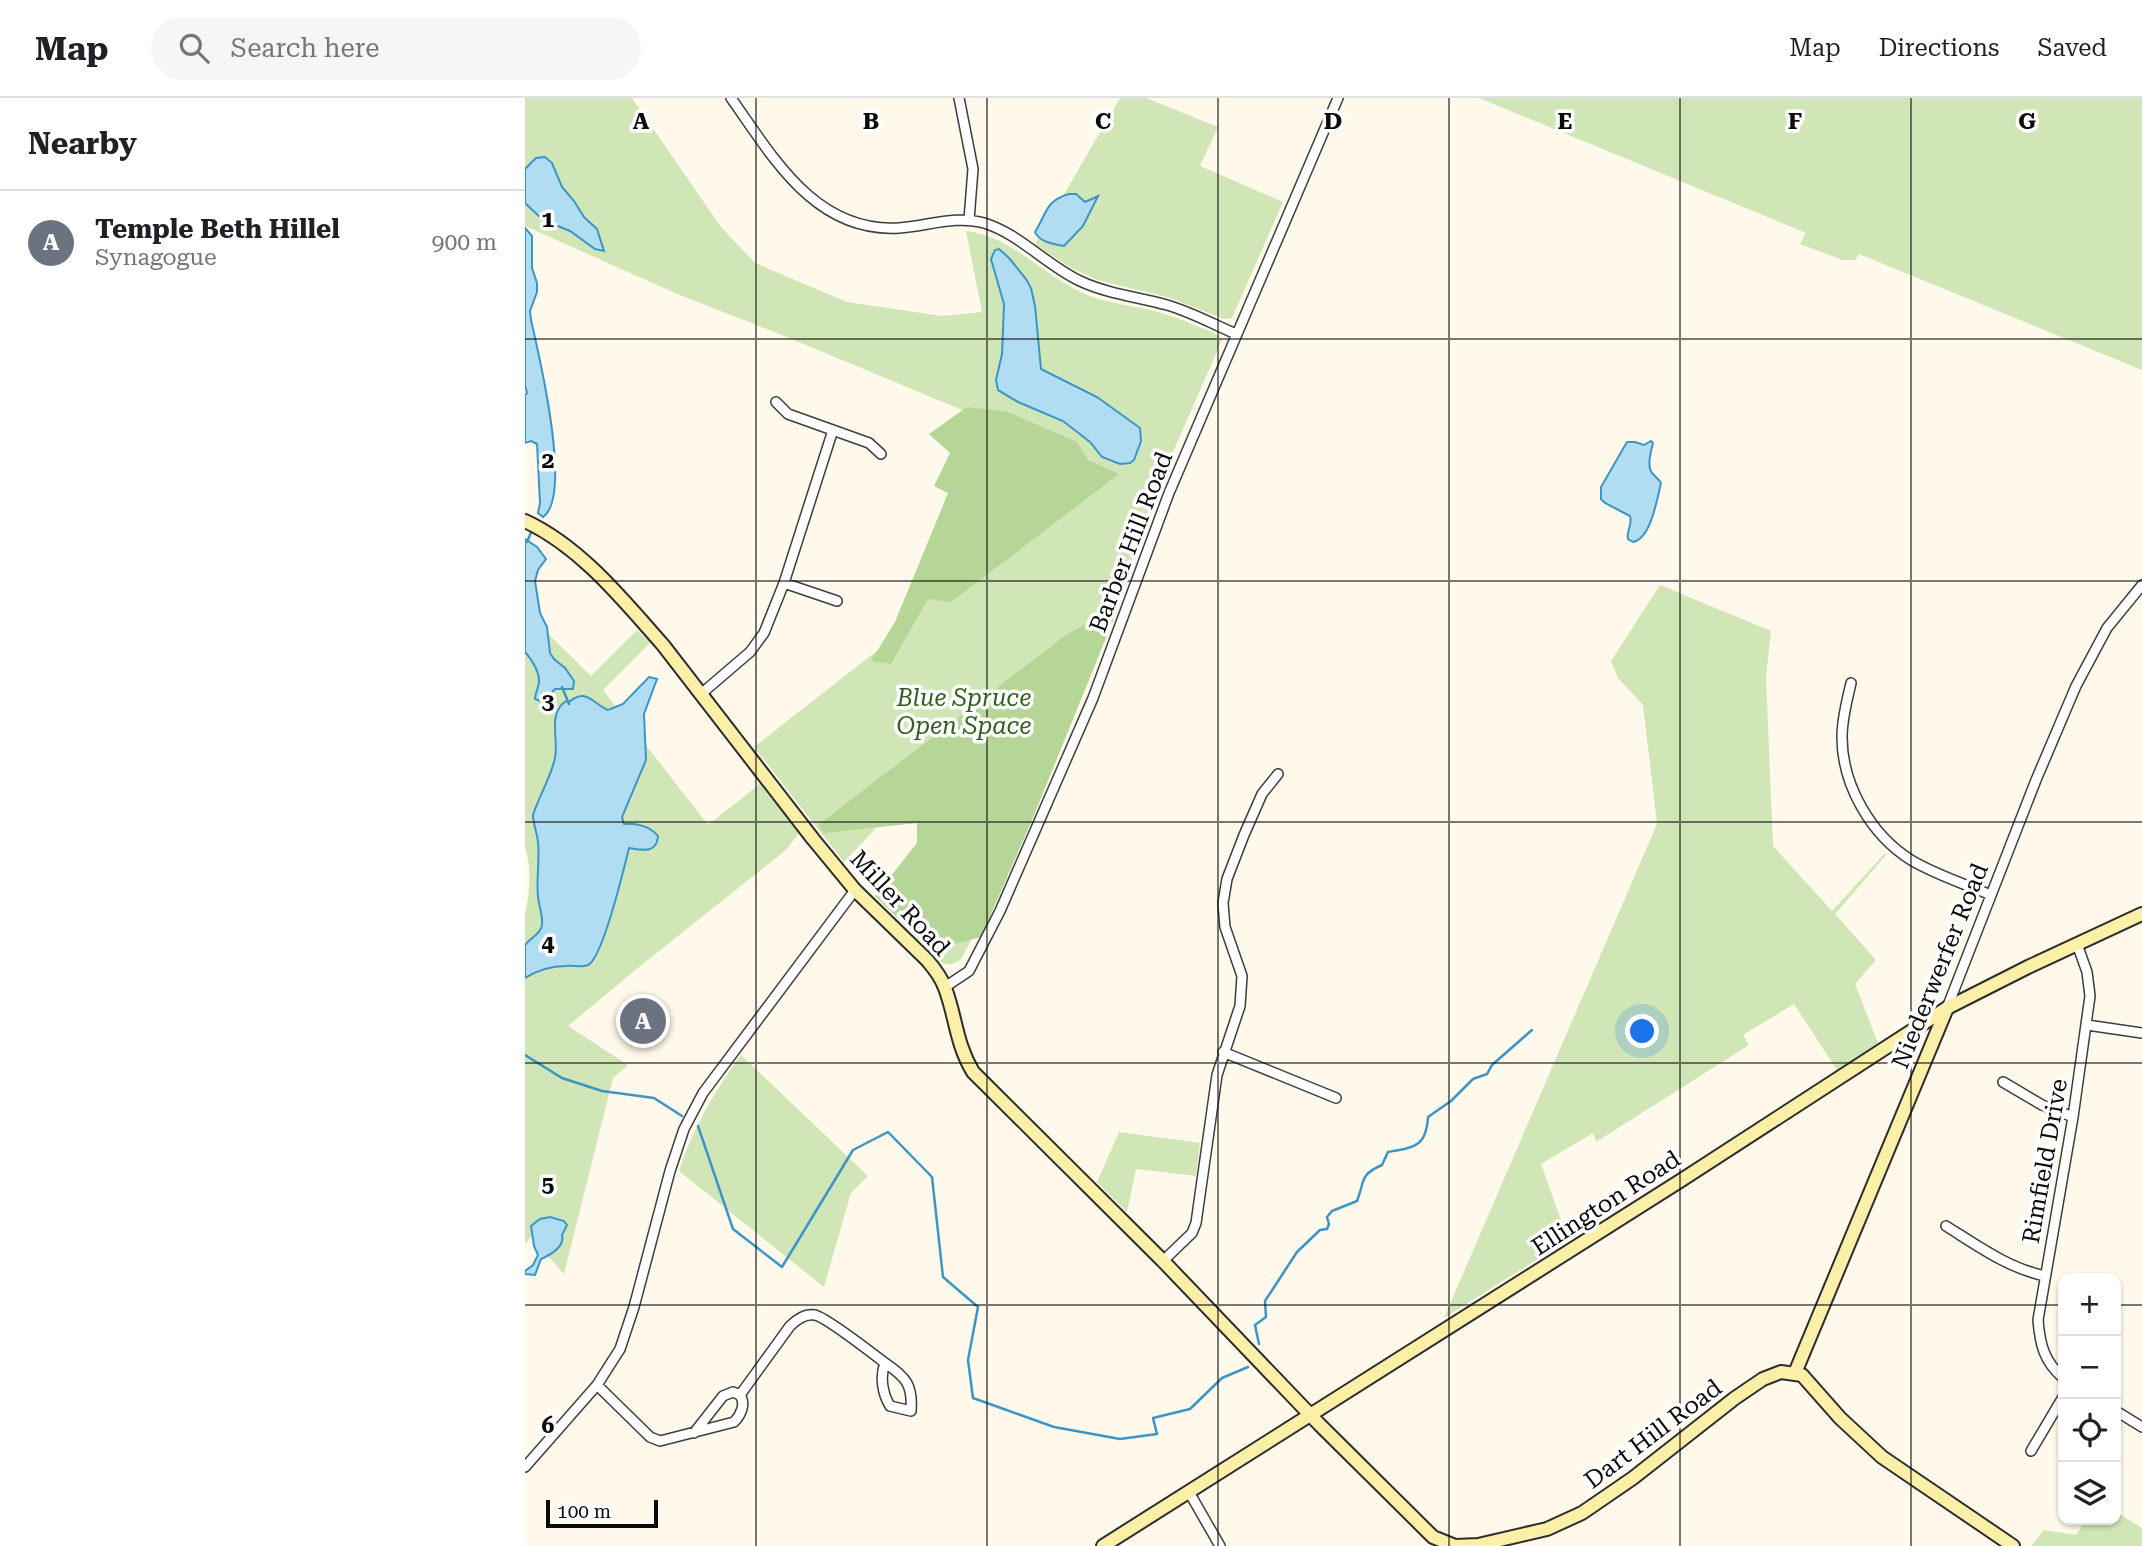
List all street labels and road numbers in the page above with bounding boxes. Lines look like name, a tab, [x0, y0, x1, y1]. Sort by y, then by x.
street label: Barber Hill Road	[1084, 448, 1178, 636]
street label: Miller Road	[844, 845, 956, 961]
street label: Niederwerfer Road	[1886, 859, 1994, 1073]
street label: Rimfield Drive	[2017, 1076, 2073, 1246]
street label: Ellington Road	[1527, 1145, 1685, 1261]
street label: Dart Hill Road	[1579, 1373, 1727, 1495]

